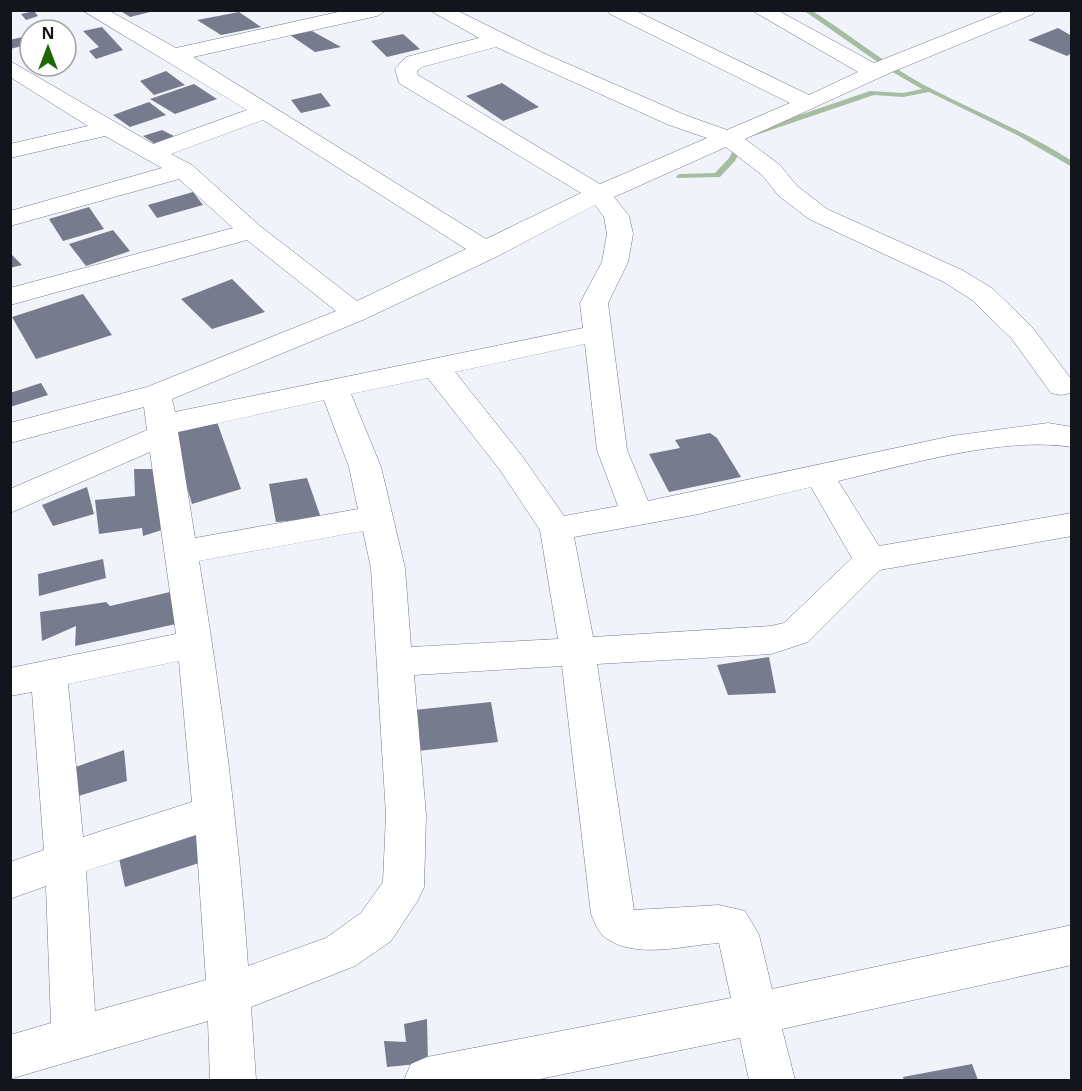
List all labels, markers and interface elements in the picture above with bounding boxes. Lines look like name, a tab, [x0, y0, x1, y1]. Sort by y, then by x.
north arrow	[18, 18, 78, 78]
text: N	[41, 22, 55, 44]

